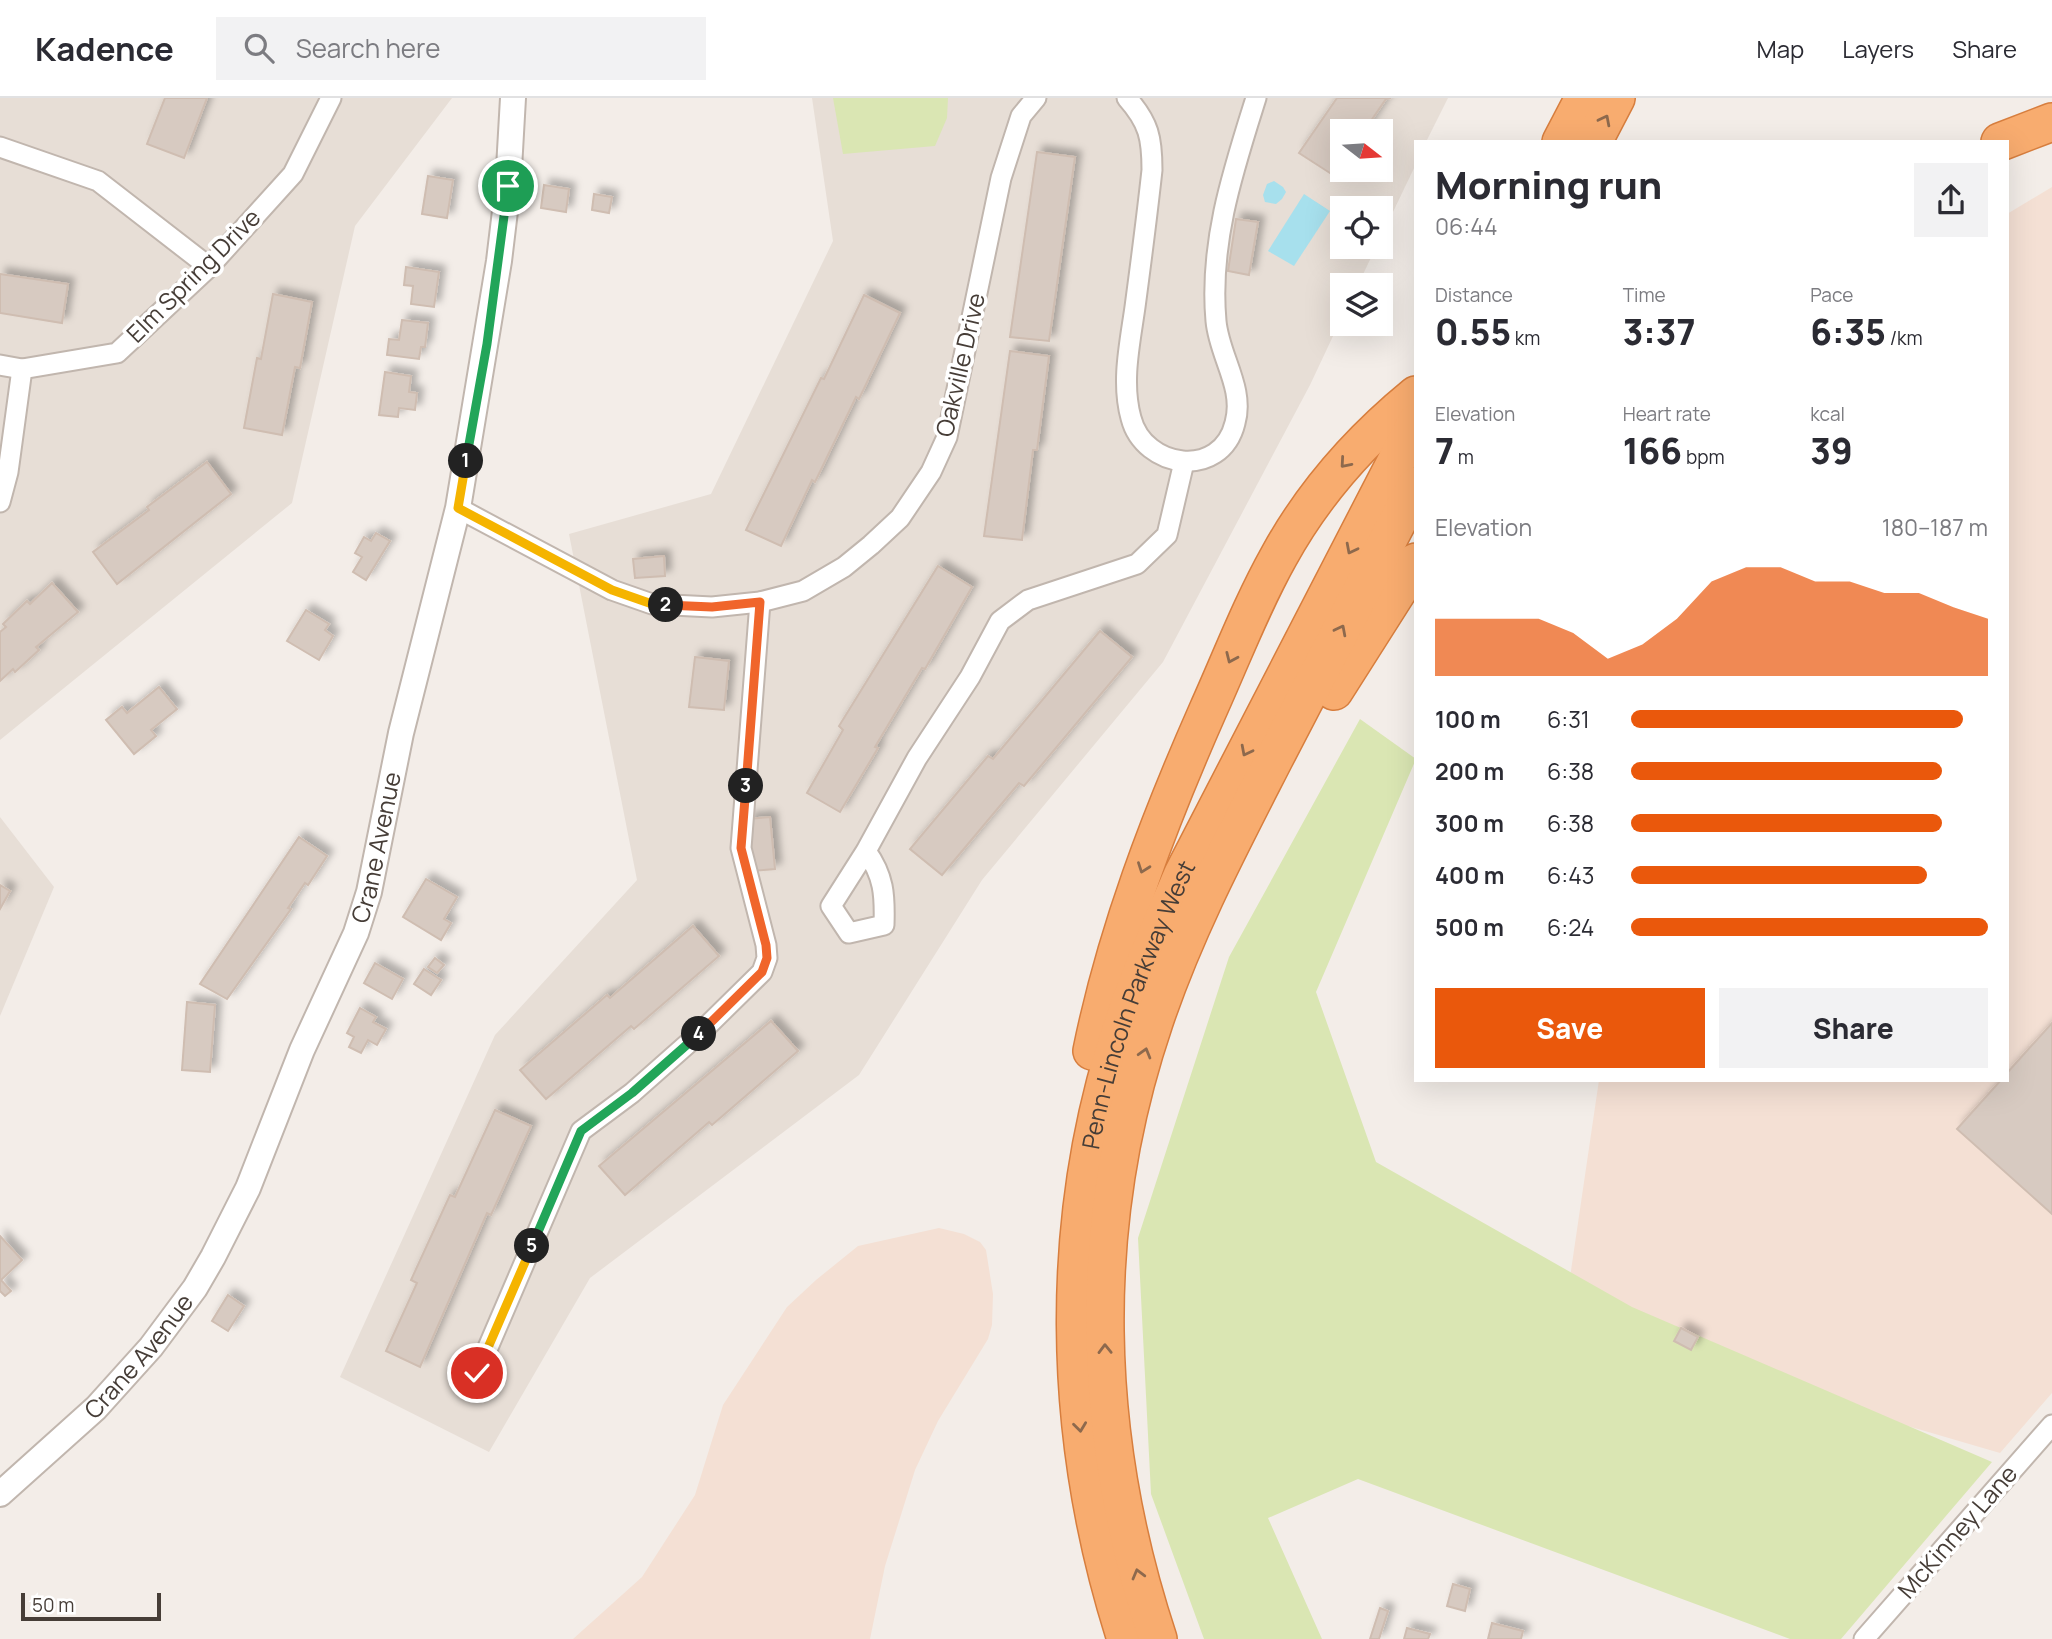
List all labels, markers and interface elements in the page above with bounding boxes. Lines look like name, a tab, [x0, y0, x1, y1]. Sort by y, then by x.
search box	[216, 17, 706, 80]
text: Kadence	[35, 26, 174, 71]
icon: search	[240, 29, 278, 67]
text: Search here	[296, 30, 440, 66]
text: Map	[1757, 32, 1804, 65]
text: Layers	[1842, 32, 1914, 65]
text: Share	[1952, 32, 2017, 65]
one-way arrow	[1596, 115, 1610, 127]
north arrow	[1330, 119, 1393, 182]
map controls	[1330, 119, 1393, 336]
pin	[478, 156, 538, 216]
text: Morning run	[1435, 158, 1662, 210]
button: share	[1914, 163, 1988, 237]
icon: arrive	[489, 167, 527, 205]
button: locate	[1330, 196, 1393, 259]
street label: Elm Spring Drive	[119, 201, 267, 349]
text: 06:44	[1435, 210, 1498, 242]
button: layers	[1330, 273, 1393, 336]
text: Distance	[1435, 282, 1513, 308]
text: Time	[1623, 282, 1666, 308]
text: Pace	[1810, 282, 1853, 308]
street label: Oakville Drive	[927, 290, 992, 440]
text: 0.55	[1435, 308, 1511, 356]
text: 3:37	[1623, 308, 1696, 356]
text: 6:35	[1810, 308, 1886, 356]
text: km	[1511, 325, 1540, 351]
text: /km	[1886, 325, 1923, 351]
text: Elevation	[1435, 401, 1515, 427]
text: Heart rate	[1623, 401, 1711, 427]
text: kcal	[1810, 401, 1845, 427]
text: 7	[1435, 427, 1454, 475]
text: 166	[1623, 427, 1682, 475]
text: 39	[1810, 427, 1853, 475]
pin: 1	[448, 444, 484, 478]
text: m	[1454, 444, 1474, 470]
text: bpm	[1682, 444, 1725, 470]
text: 1	[461, 447, 470, 473]
one-way arrow	[1341, 455, 1353, 468]
text: Elevation	[1435, 511, 1532, 543]
text: 180–187 m	[1882, 511, 1988, 543]
one-way arrow	[1345, 542, 1359, 554]
pin: 2	[648, 588, 684, 622]
text: 2	[660, 591, 671, 617]
one-way arrow	[1333, 625, 1347, 637]
one-way arrow	[1225, 651, 1239, 664]
text: 100 m	[1435, 703, 1501, 735]
text: 6:31	[1547, 703, 1590, 735]
one-way arrow	[1241, 744, 1255, 756]
text: 200 m	[1435, 755, 1504, 787]
text: 6:38	[1547, 755, 1594, 787]
pin: 3	[728, 768, 764, 804]
street label: Crane Avenue	[342, 769, 408, 927]
text: 3	[740, 772, 751, 798]
text: 300 m	[1435, 807, 1504, 839]
text: 6:38	[1547, 807, 1594, 839]
street label: Penn-Lincoln Parkway West	[1073, 854, 1202, 1152]
text: 400 m	[1435, 859, 1505, 891]
text: 6:43	[1547, 859, 1594, 891]
one-way arrow	[1137, 862, 1151, 874]
text: 500 m	[1435, 911, 1504, 943]
text: 6:24	[1547, 911, 1594, 943]
button: Save	[1435, 988, 1705, 1068]
button: Share	[1719, 988, 1988, 1068]
pin: 4	[682, 1016, 716, 1052]
text: 4	[693, 1020, 704, 1046]
one-way arrow	[1136, 1048, 1151, 1060]
pin: 5	[514, 1228, 550, 1264]
text: 5	[526, 1232, 537, 1258]
street label: Crane Avenue	[77, 1287, 200, 1426]
pin	[447, 1343, 507, 1403]
one-way arrow	[1097, 1343, 1113, 1354]
icon: check	[458, 1354, 496, 1392]
one-way arrow	[1073, 1422, 1088, 1433]
street label: McKinney Lane	[1890, 1457, 2024, 1605]
one-way arrow	[1131, 1568, 1146, 1580]
scale bar	[21, 1590, 161, 1622]
text: 50 m	[32, 1592, 74, 1618]

